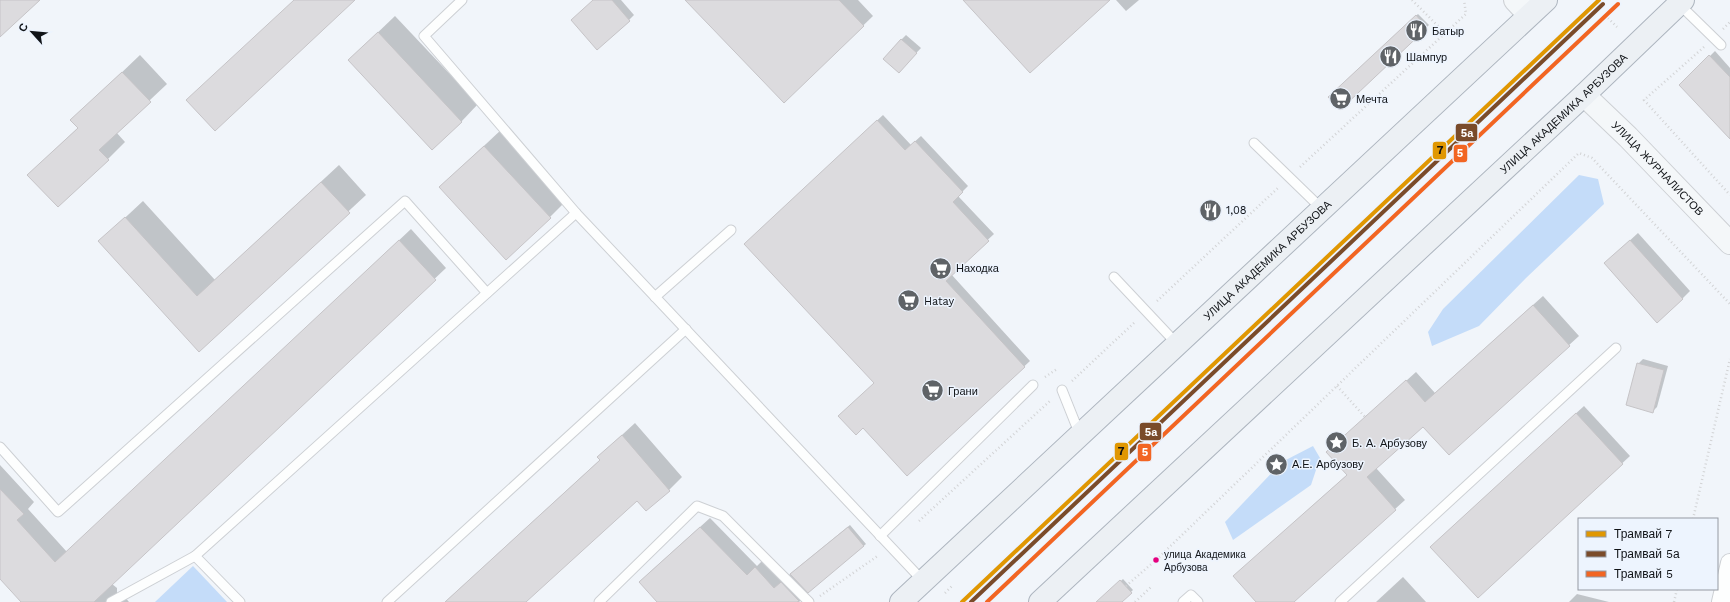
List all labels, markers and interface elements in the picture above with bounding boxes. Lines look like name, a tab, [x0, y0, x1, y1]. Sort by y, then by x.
north arrow	[12, 12, 52, 52]
restaurant icon: Батыр	[1403, 18, 1429, 44]
text: С	[16, 21, 31, 34]
place label: Батыр	[1432, 25, 1464, 38]
restaurant icon: Шампур	[1377, 44, 1403, 70]
street label: УЛИЦА АКАДЕМИКА АРБУЗОВА	[1497, 50, 1630, 176]
place label: Шампур	[1406, 51, 1447, 64]
supermarket icon: Мечта	[1327, 86, 1353, 112]
place label: Мечта	[1356, 93, 1389, 106]
street label: УЛИЦА ЖУРНАЛИСТОВ	[1609, 119, 1706, 218]
line badge: 5а	[1455, 123, 1478, 142]
text: 5а	[1461, 127, 1474, 140]
line badge: 7	[1432, 141, 1447, 160]
text: 7	[1437, 144, 1444, 157]
line badge: 5	[1453, 144, 1468, 163]
text: 5	[1457, 147, 1463, 160]
restaurant icon: 1,08	[1197, 197, 1223, 223]
street label: УЛИЦА АКАДЕМИКА АРБУЗОВА	[1201, 197, 1334, 323]
place label: 1,08	[1226, 204, 1247, 217]
supermarket icon: Находка	[927, 255, 953, 281]
place label: Находка	[956, 262, 1000, 275]
supermarket icon: Hatay	[896, 288, 922, 314]
place label: Hatay	[924, 295, 955, 308]
supermarket icon: Грани	[919, 378, 945, 404]
place label: Грани	[948, 385, 978, 398]
line badge: 5а	[1139, 422, 1162, 441]
text: 5а	[1145, 426, 1158, 439]
place icon: Б. А. Арбузову	[1323, 430, 1349, 456]
place label: Б. А. Арбузову	[1352, 437, 1428, 450]
line badge: 7	[1114, 442, 1129, 461]
line badge: 5	[1137, 443, 1152, 462]
text: 7	[1118, 445, 1125, 458]
text: 5	[1142, 446, 1148, 459]
place icon: А.Е. Арбузову	[1263, 451, 1289, 477]
place label: А.Е. Арбузову	[1292, 458, 1364, 471]
legend	[1578, 518, 1718, 590]
text: Трамвай 7	[1614, 527, 1672, 541]
text: Трамвай 5а	[1614, 547, 1680, 561]
place label: улица Академика Арбузова	[1164, 549, 1246, 573]
marker: улица Академика Арбузова	[1151, 555, 1161, 565]
text: Трамвай 5	[1614, 567, 1673, 581]

